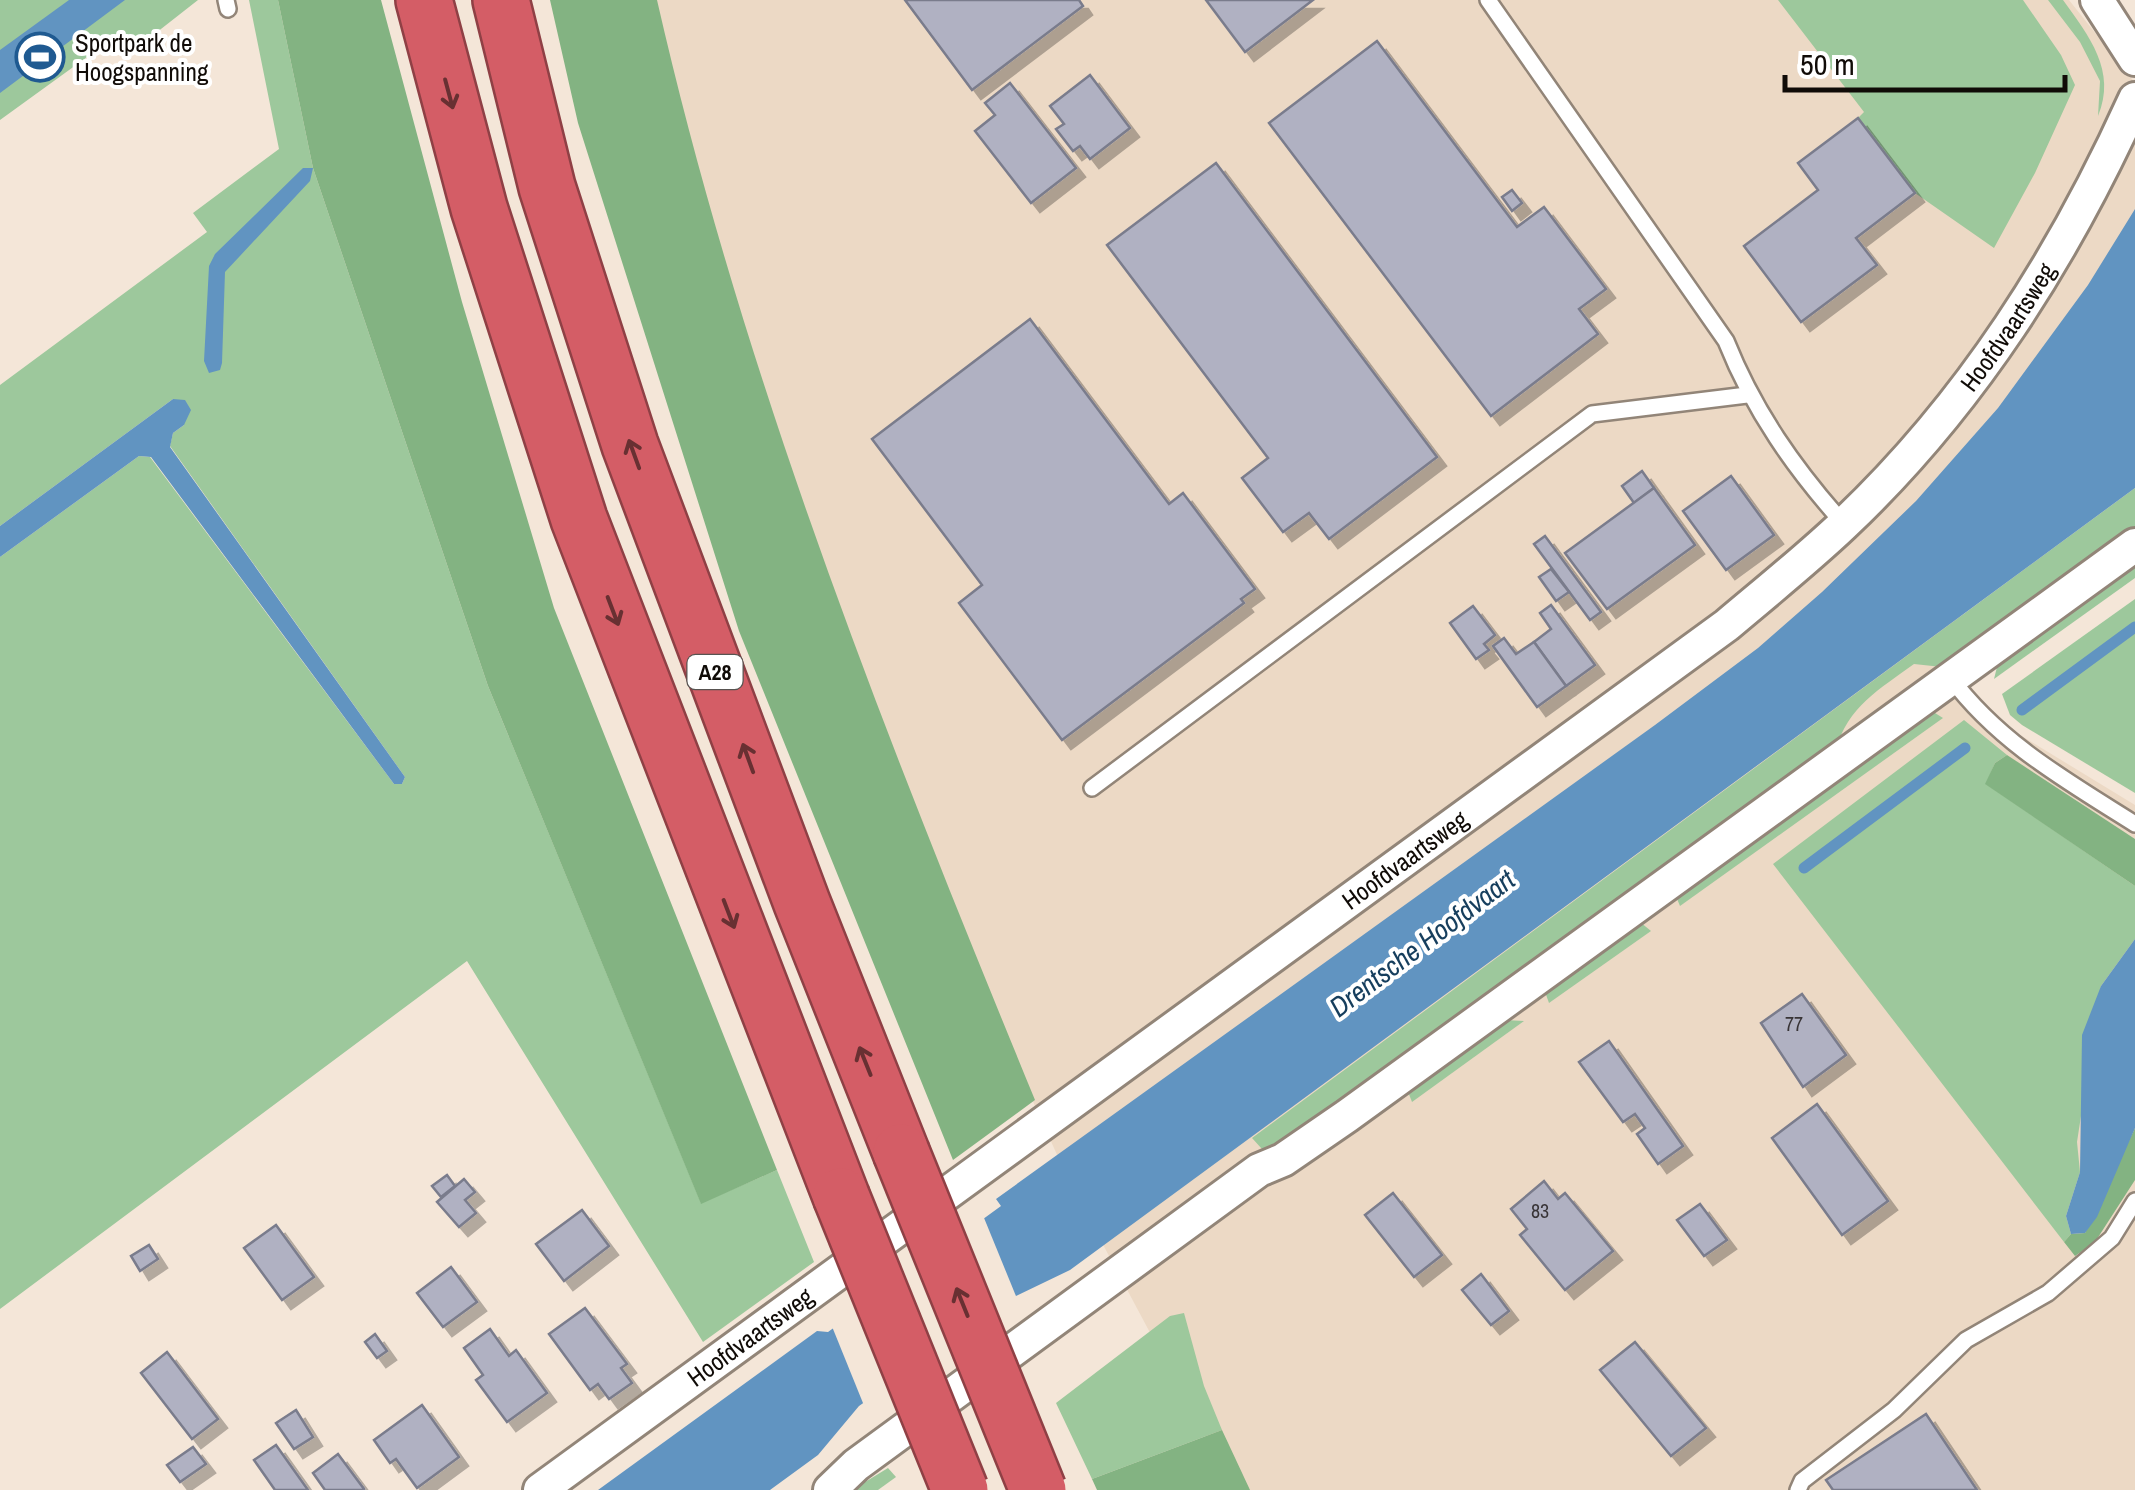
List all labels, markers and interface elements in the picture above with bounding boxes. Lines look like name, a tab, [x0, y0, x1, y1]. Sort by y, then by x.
place label: Sportpark de Hoogspanning	[75, 26, 209, 89]
scale bar	[1785, 30, 2065, 92]
sports icon: Sportpark de Hoogspanning	[14, 31, 66, 83]
text: 50 m	[1800, 44, 1855, 84]
one-way arrow	[440, 78, 459, 109]
street label: Hoofdvaartsweg	[1952, 256, 2063, 398]
one-way arrow	[624, 439, 642, 470]
one-way arrow	[606, 595, 624, 625]
road number: A28	[688, 655, 742, 689]
one-way arrow	[737, 744, 755, 774]
street label: Hoofdvaartsweg	[1335, 802, 1475, 917]
water label: Drentsche Hoofdvaart	[1321, 860, 1523, 1025]
one-way arrow	[721, 898, 739, 929]
house number: 77	[1785, 1010, 1803, 1037]
one-way arrow	[854, 1047, 872, 1077]
house number: 83	[1531, 1197, 1549, 1224]
street label: Hoofdvaartsweg	[680, 1279, 821, 1394]
one-way arrow	[951, 1288, 969, 1318]

